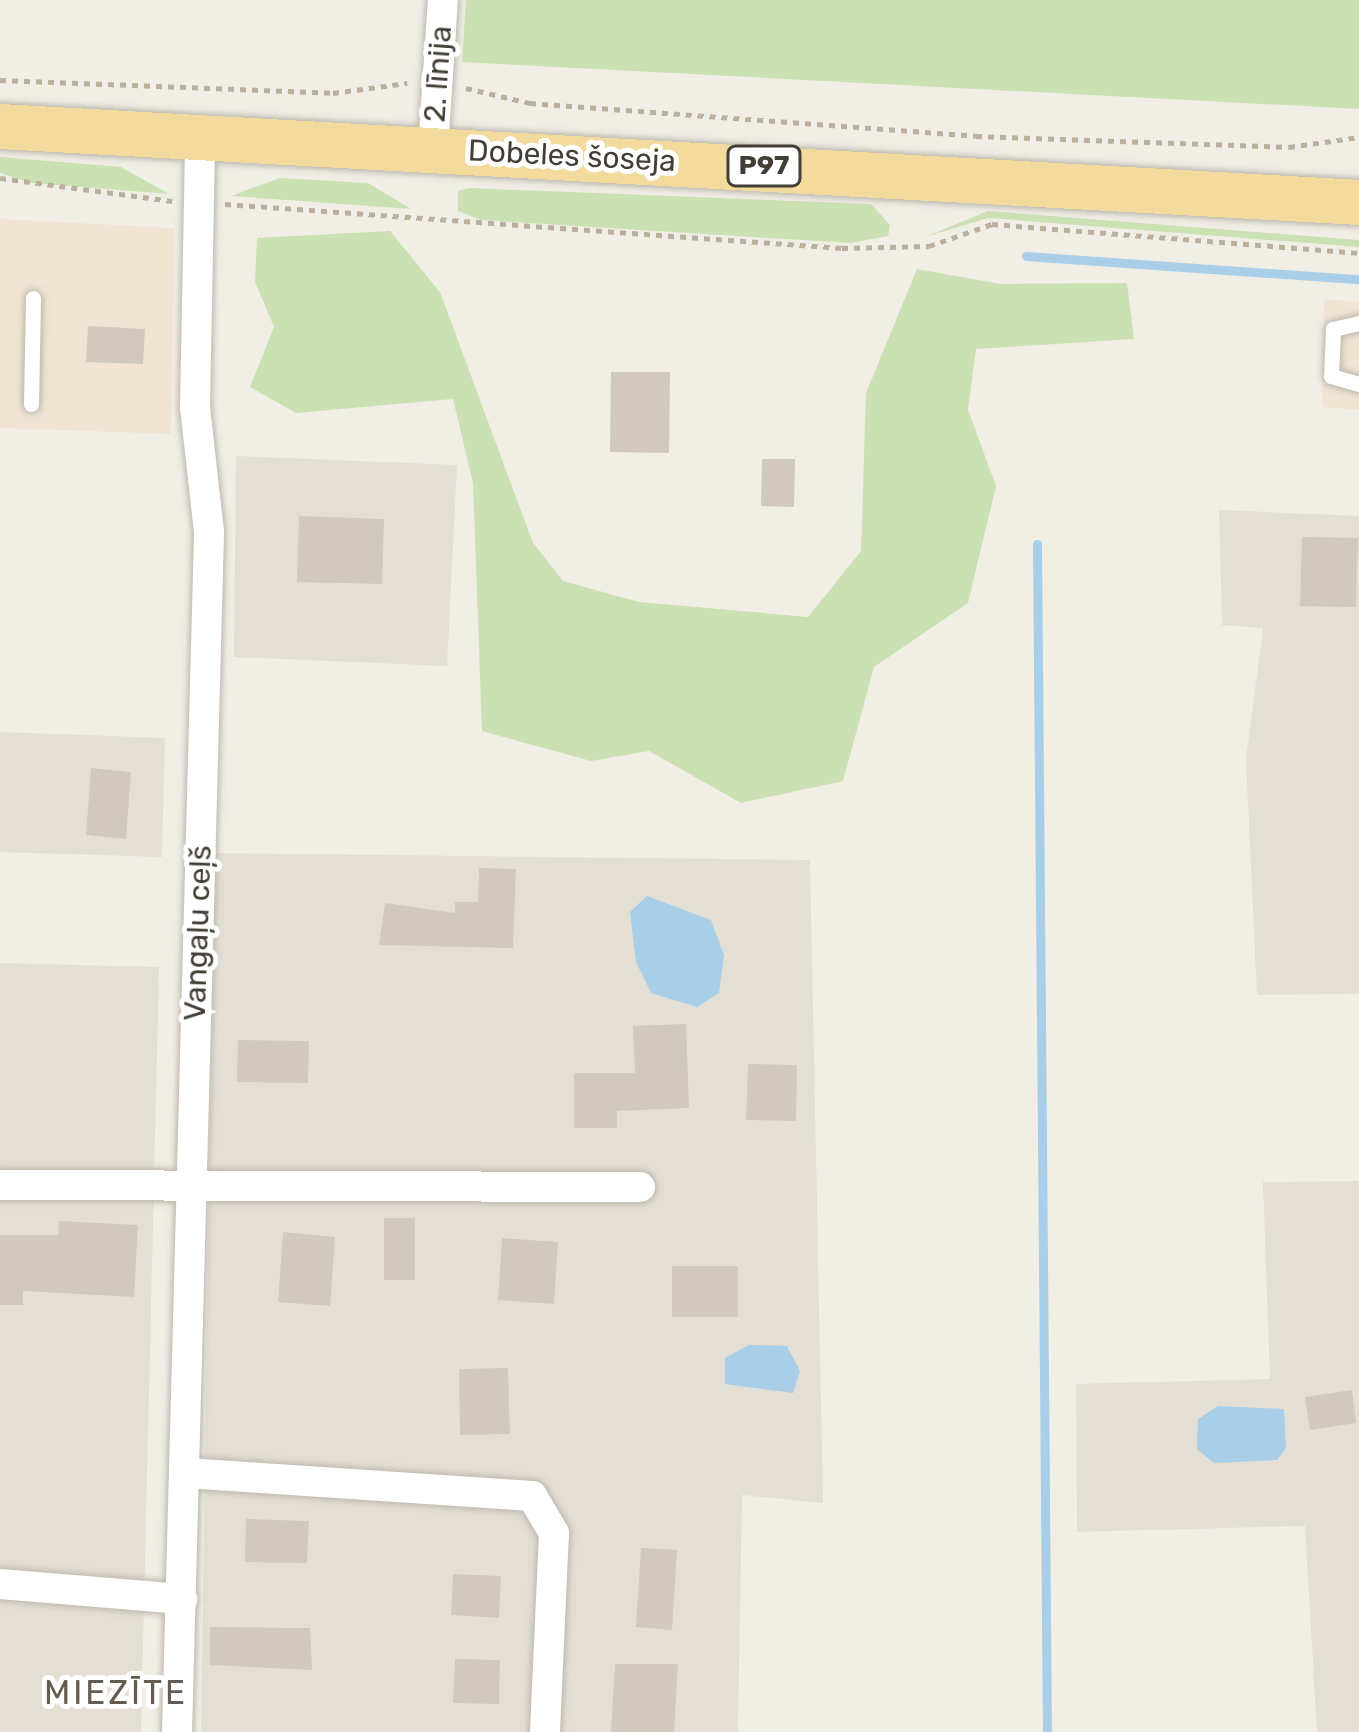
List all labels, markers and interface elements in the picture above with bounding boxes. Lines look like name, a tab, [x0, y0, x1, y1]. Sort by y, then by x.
street label: 2. līnija	[417, 24, 459, 124]
street label: Dobeles šoseja	[467, 133, 677, 179]
road number: P97	[725, 145, 803, 187]
street label: Vangaļu ceļš	[177, 845, 219, 1021]
district label: MIEZĪTE	[44, 1673, 188, 1713]

